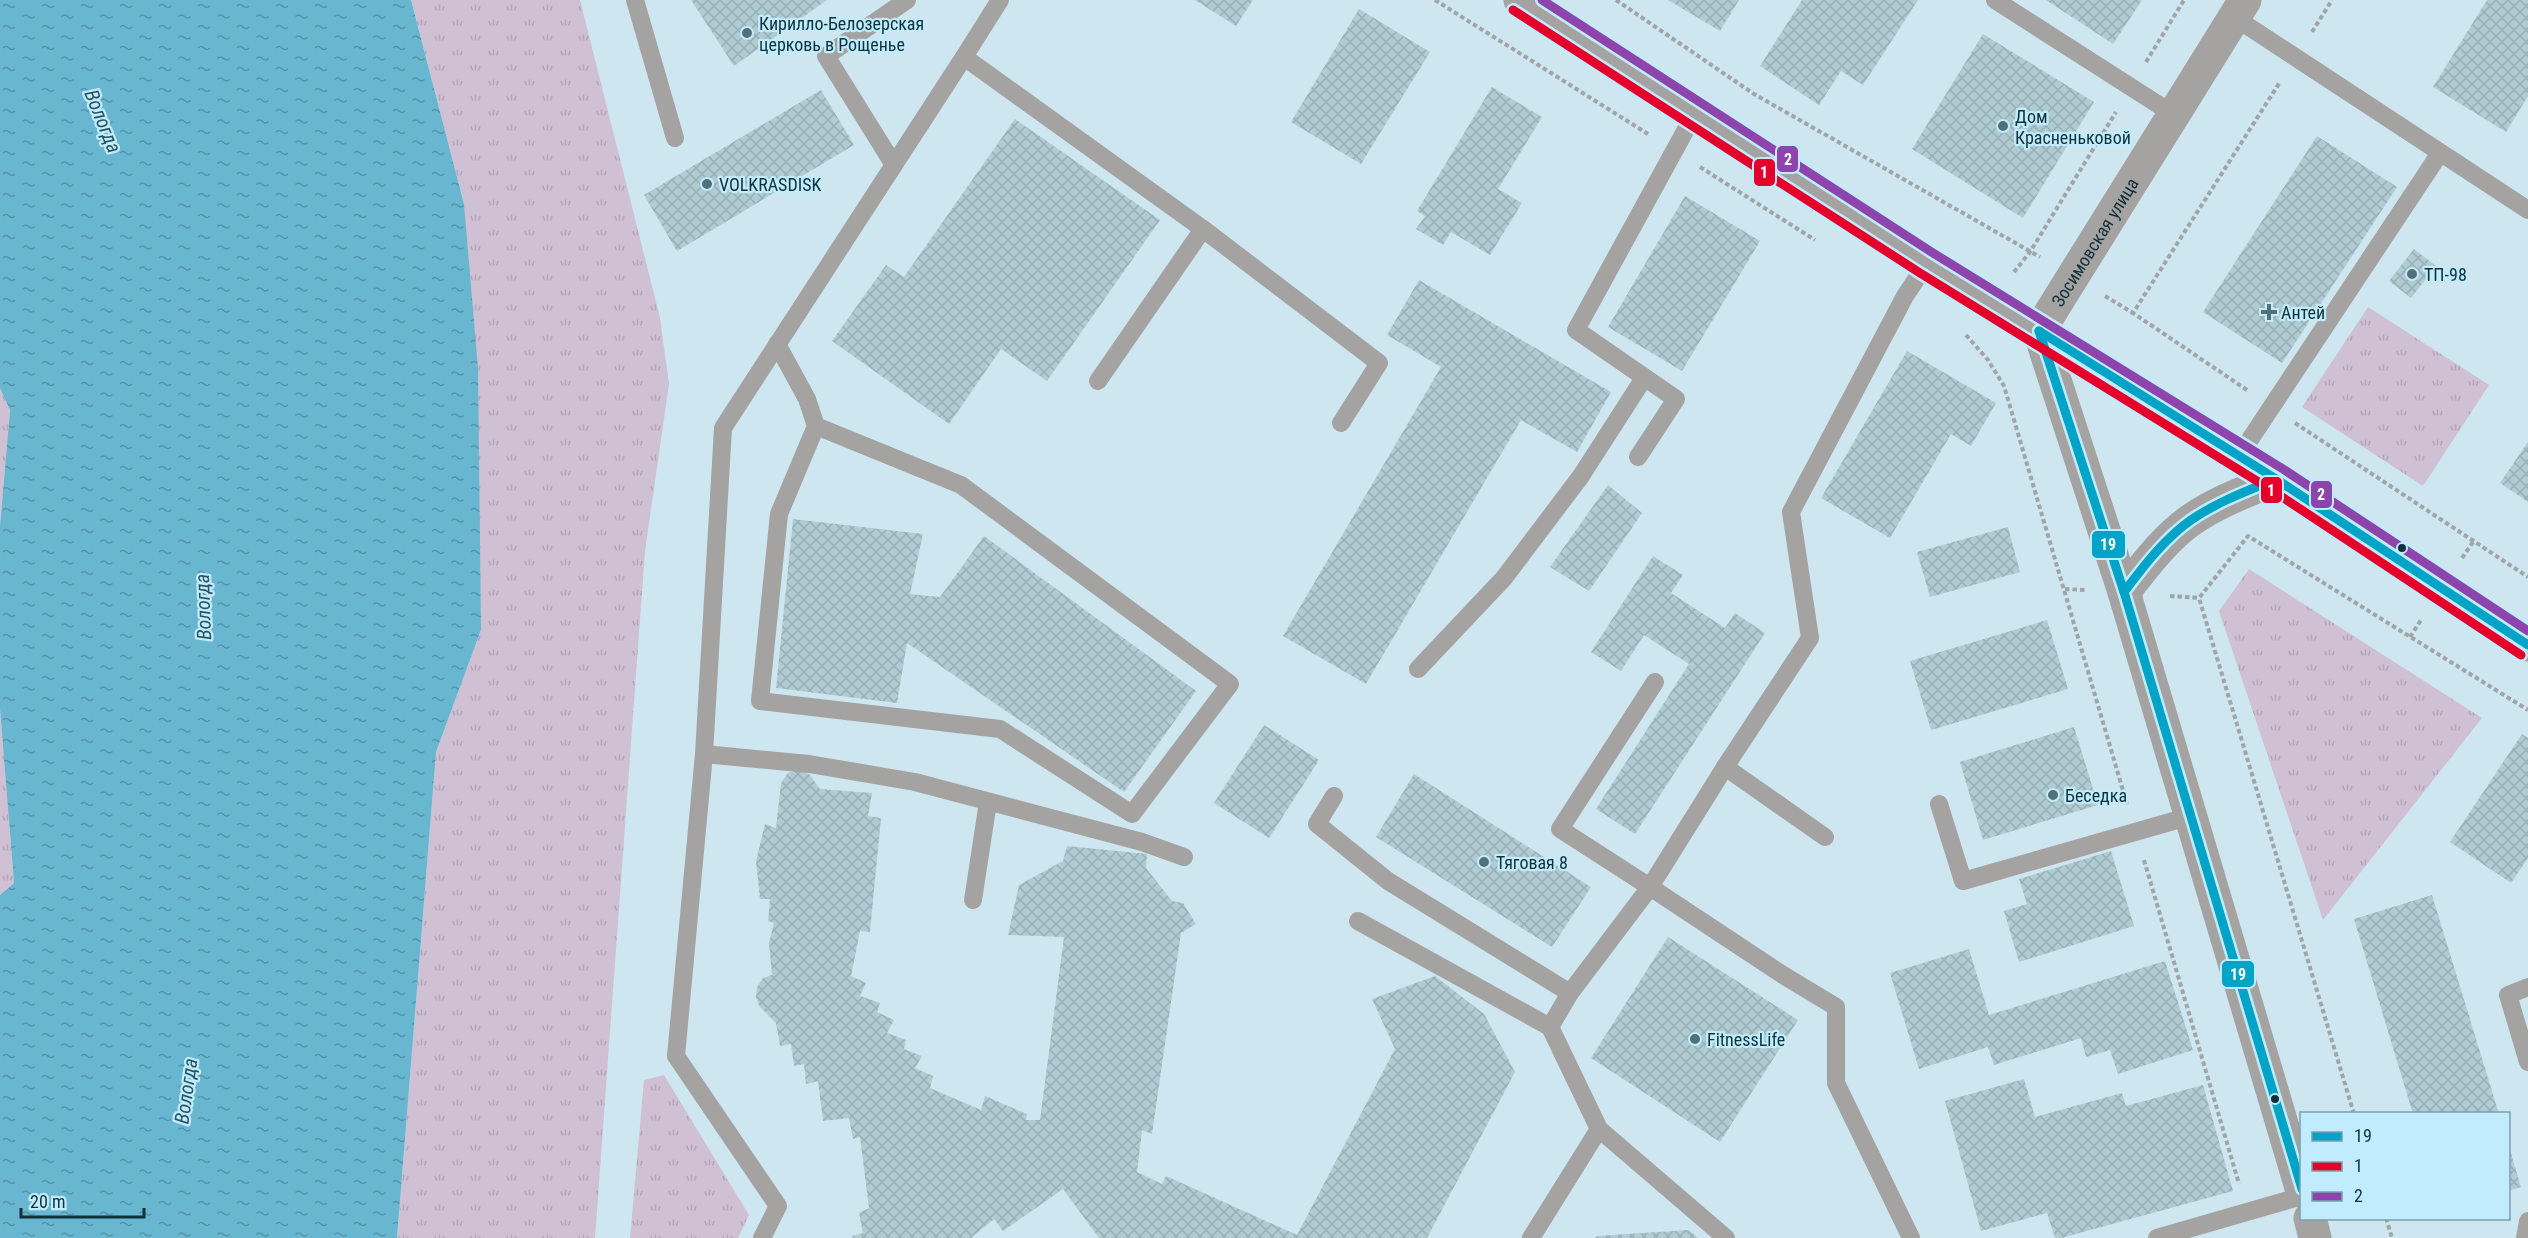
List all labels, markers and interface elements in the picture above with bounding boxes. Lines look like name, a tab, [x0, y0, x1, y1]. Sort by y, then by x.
place label: Кирилло-Белозерская церковь в Рощенье	[759, 13, 924, 55]
marker: Кирилло-Белозерская церковь в Рощенье	[740, 26, 754, 40]
water label: Вологда	[79, 86, 127, 156]
place label: Дом Красненьковой	[2015, 106, 2131, 148]
marker: Дом Красненьковой	[1996, 119, 2010, 133]
line badge: 2	[1776, 145, 1799, 173]
text: 2	[1784, 150, 1792, 169]
line badge: 1	[1753, 158, 1776, 187]
text: 1	[1760, 163, 1768, 182]
place label: VOLKRASDISK	[719, 174, 822, 195]
street label: Зосимовская улица	[2047, 174, 2142, 310]
marker: VOLKRASDISK	[700, 177, 714, 191]
place label: ТП-98	[2424, 264, 2467, 285]
marker: ТП-98	[2405, 267, 2419, 281]
place label: Антей	[2281, 302, 2325, 323]
marker: Антей	[2262, 305, 2276, 319]
line badge: 1	[2260, 476, 2283, 504]
line badge: 2	[2310, 480, 2333, 509]
text: 1	[2267, 481, 2275, 500]
text: 2	[2317, 485, 2325, 504]
line badge: 19	[2091, 530, 2126, 559]
text: 19	[2100, 535, 2116, 554]
unlabelled marker	[2396, 542, 2408, 554]
water label: Вологда	[190, 574, 216, 640]
place label: Беседка	[2065, 785, 2127, 806]
marker: Беседка	[2046, 788, 2060, 802]
place label: Тяговая 8	[1496, 852, 1568, 873]
marker: Тяговая 8	[1477, 855, 1491, 869]
line badge: 19	[2221, 960, 2255, 988]
text: 19	[2230, 965, 2246, 984]
place label: FitnessLife	[1707, 1029, 1785, 1050]
marker: FitnessLife	[1688, 1032, 1702, 1046]
water label: Вологда	[170, 1057, 202, 1125]
unlabelled marker	[2269, 1093, 2281, 1105]
legend	[2300, 1112, 2510, 1220]
text: 19	[2354, 1125, 2372, 1146]
text: 1	[2354, 1155, 2363, 1176]
scale bar	[21, 1181, 144, 1219]
text: 2	[2354, 1185, 2363, 1206]
text: 20 m	[30, 1191, 65, 1212]

